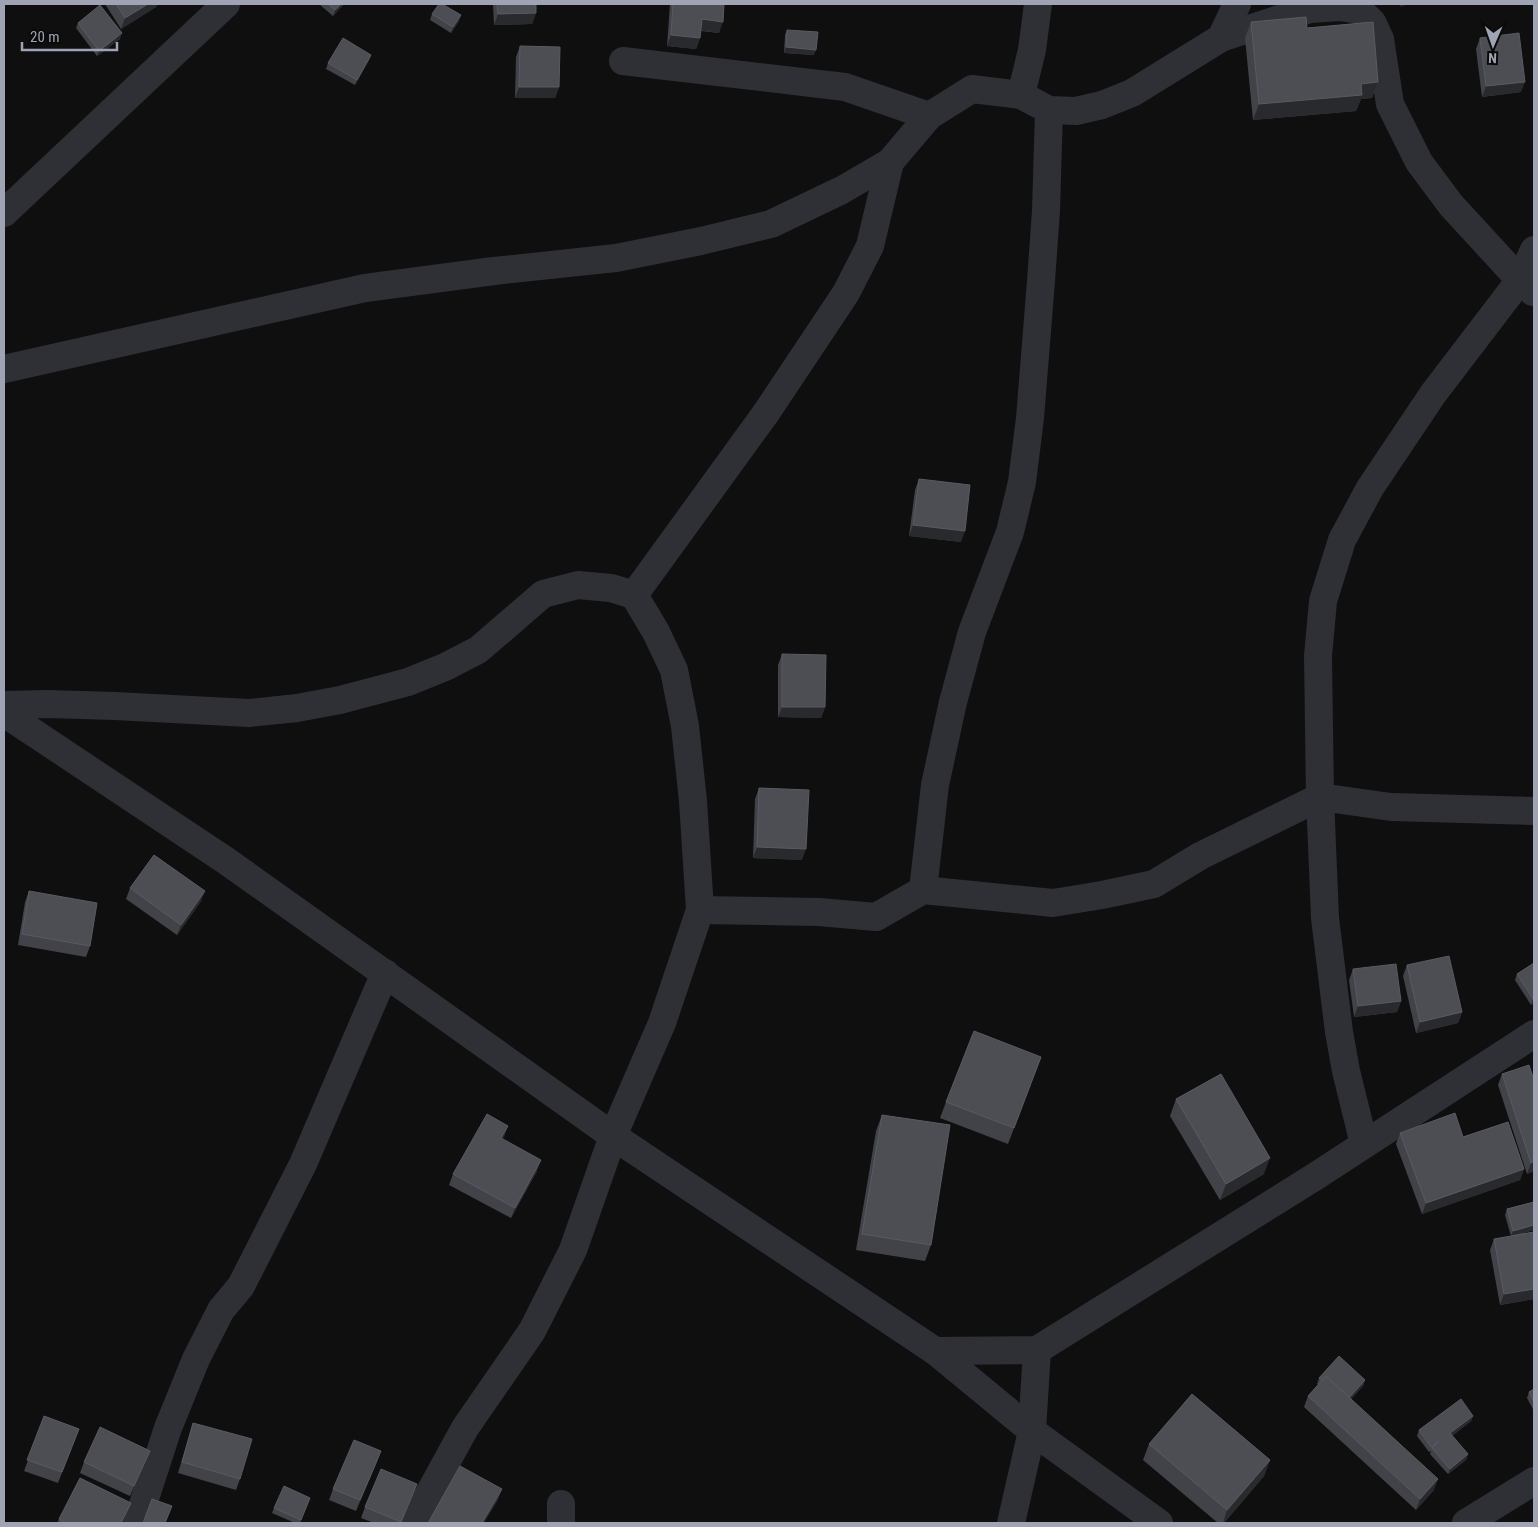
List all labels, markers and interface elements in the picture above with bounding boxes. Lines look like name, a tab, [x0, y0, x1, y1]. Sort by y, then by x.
scale bar	[22, 20, 118, 52]
north arrow	[1468, 20, 1518, 70]
text: 20 m	[30, 28, 60, 46]
text: N	[1488, 50, 1497, 66]

